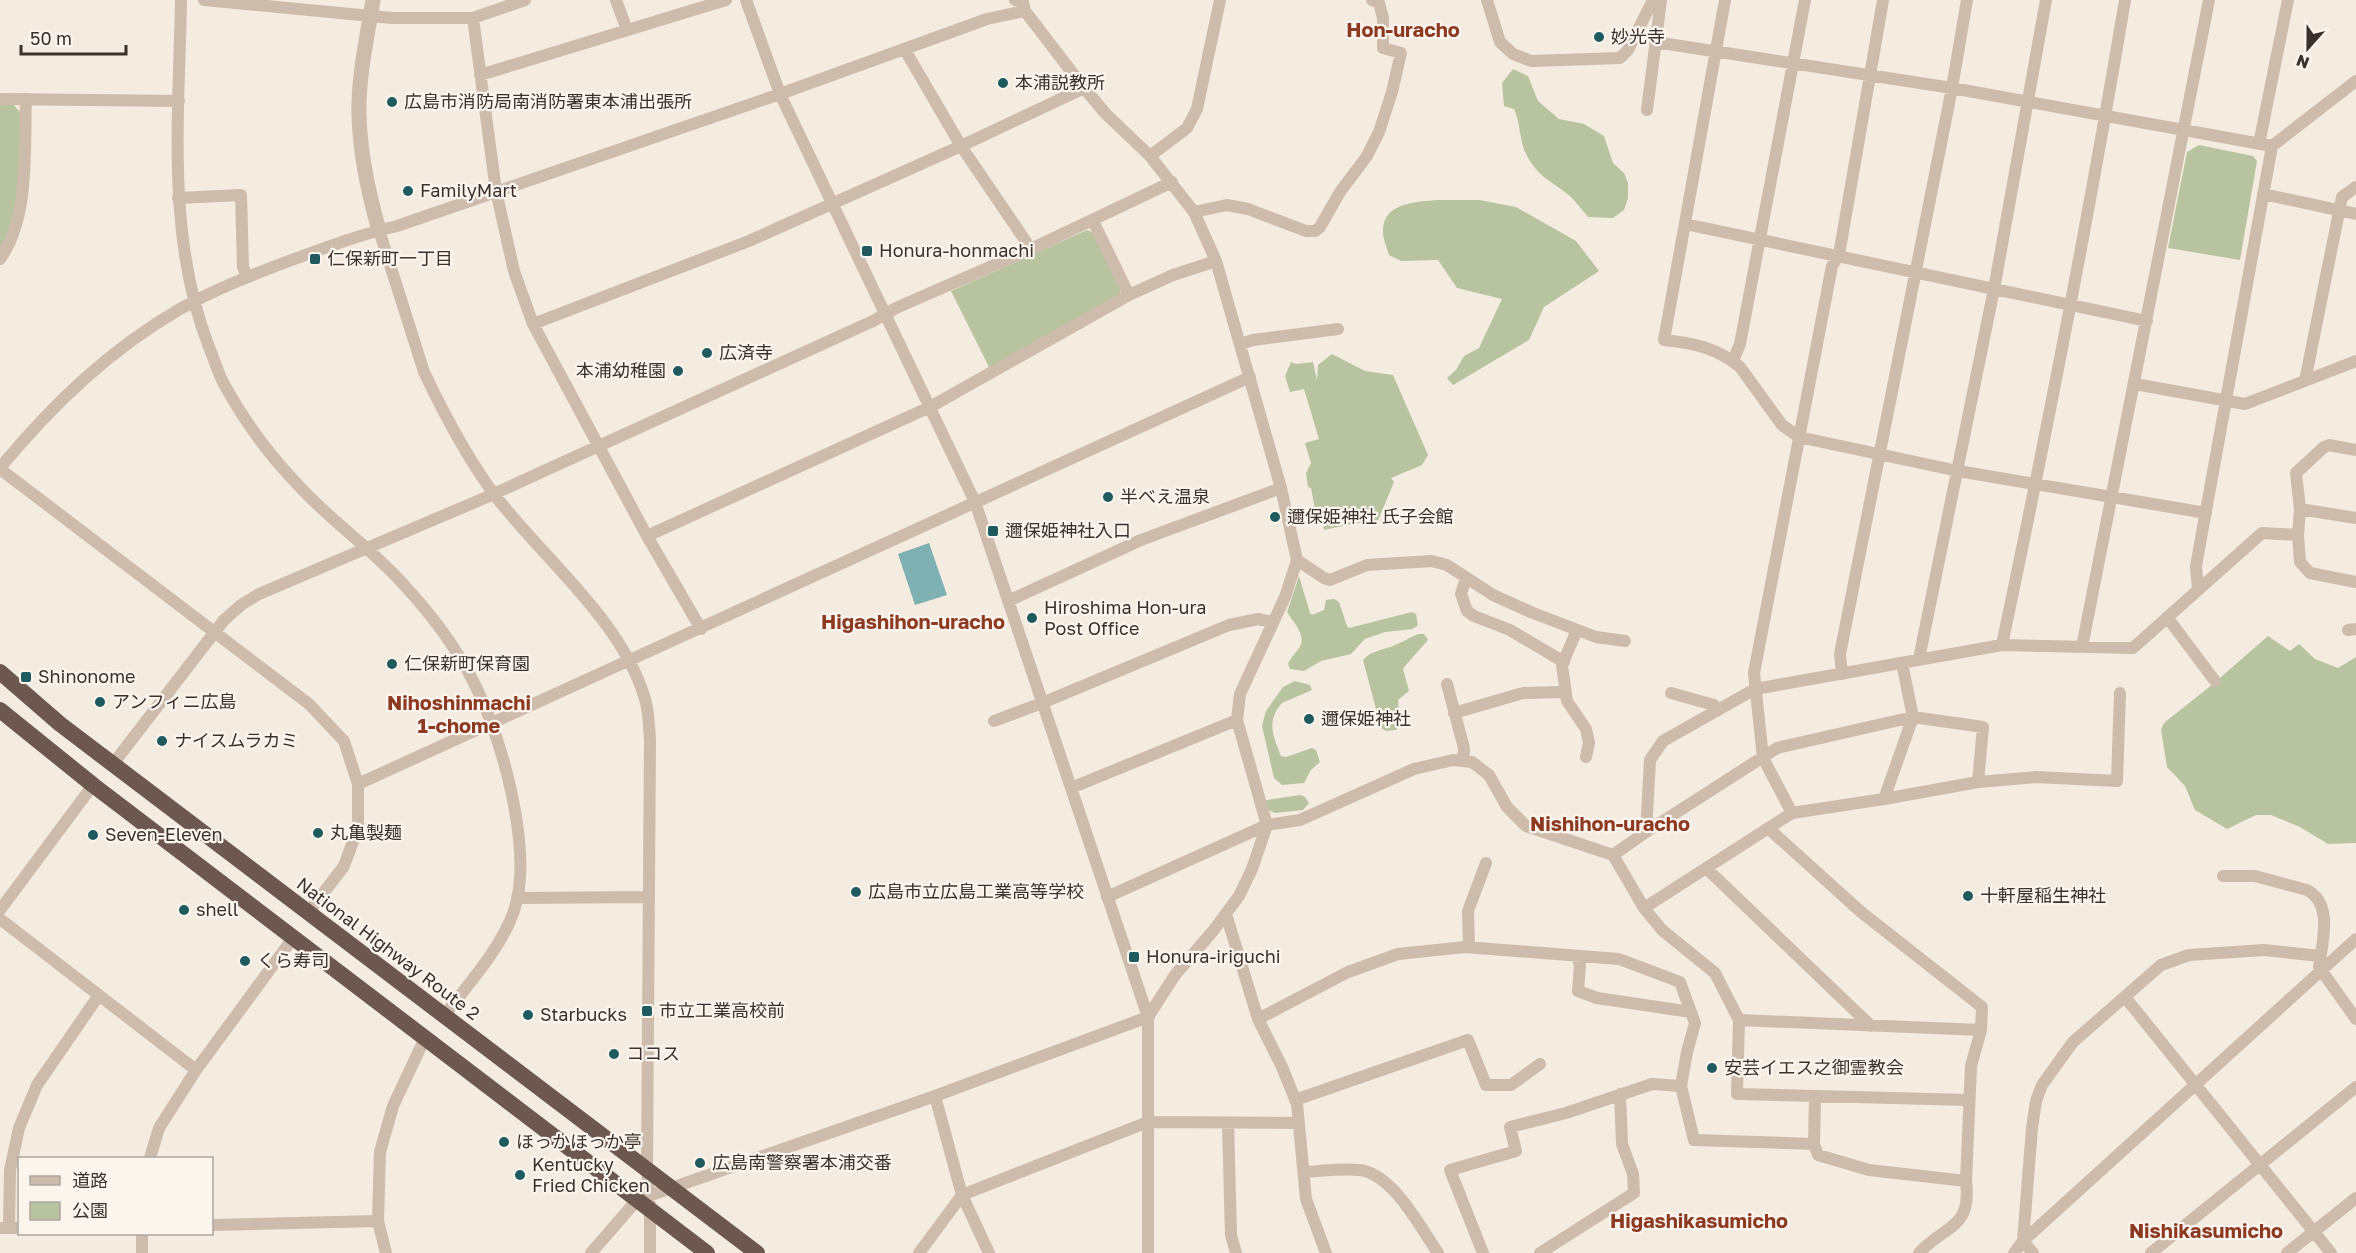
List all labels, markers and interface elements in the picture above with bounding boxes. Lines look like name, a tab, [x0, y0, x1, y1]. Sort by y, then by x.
district label: Hon-uracho	[1346, 17, 1460, 41]
scale bar	[21, 18, 126, 56]
north arrow	[2278, 18, 2338, 78]
place label: 妙光寺	[1611, 25, 1665, 47]
text: 50 m	[30, 27, 72, 49]
marker: 妙光寺	[1592, 30, 1606, 44]
text: N	[2293, 50, 2312, 74]
place label: 本浦説教所	[1015, 71, 1105, 93]
marker: 本浦説教所	[996, 76, 1010, 90]
place label: 広島市消防局南消防署東本浦出張所	[404, 90, 692, 112]
marker: 広島市消防局南消防署東本浦出張所	[385, 95, 399, 109]
place label: FamilyMart	[420, 179, 517, 201]
marker: FamilyMart	[401, 184, 415, 198]
place label: Honura-honmachi	[879, 239, 1034, 261]
marker: Honura-honmachi	[860, 244, 874, 258]
place label: 仁保新町一丁目	[327, 247, 453, 269]
marker: 仁保新町一丁目	[308, 252, 322, 266]
place label: 広済寺	[719, 341, 773, 363]
marker: 広済寺	[700, 346, 714, 360]
place label: 本浦幼稚園	[576, 359, 666, 381]
marker: 本浦幼稚園	[671, 364, 685, 378]
place label: 半べえ温泉	[1120, 485, 1210, 507]
marker: 半べえ温泉	[1101, 490, 1115, 504]
place label: 邇保姫神社 氏子会館	[1287, 505, 1454, 527]
marker: 邇保姫神社 氏子会館	[1268, 510, 1282, 524]
place label: 邇保姫神社入口	[1005, 519, 1131, 541]
marker: 邇保姫神社入口	[986, 524, 1000, 538]
place label: Hiroshima Hon-ura Post Office	[1044, 596, 1206, 639]
district label: Higashihon-uracho	[821, 609, 1005, 633]
marker: Hiroshima Hon-ura Post Office	[1025, 611, 1039, 625]
place label: 仁保新町保育園	[404, 652, 530, 674]
marker: 仁保新町保育園	[385, 657, 399, 671]
place label: Shinonome	[38, 665, 136, 687]
marker: Shinonome	[19, 670, 33, 684]
place label: アンフィニ広島	[112, 690, 236, 712]
district label: Nihoshinmachi 1-chome	[387, 690, 531, 737]
marker: アンフィニ広島	[93, 695, 107, 709]
place label: 邇保姫神社	[1321, 707, 1411, 729]
marker: 邇保姫神社	[1302, 712, 1316, 726]
place label: ナイスムラカミ	[174, 729, 299, 751]
marker: ナイスムラカミ	[155, 734, 169, 748]
district label: Nishihon-uracho	[1530, 811, 1690, 835]
place label: 丸亀製麺	[330, 821, 402, 843]
place label: Seven-Eleven	[105, 823, 223, 845]
marker: 丸亀製麺	[311, 826, 325, 840]
marker: Seven-Eleven	[86, 828, 100, 842]
street label: National Highway Route 2	[293, 872, 484, 1024]
place label: 広島市立広島工業高等学校	[868, 880, 1084, 902]
place label: 十軒屋稲生神社	[1980, 884, 2106, 906]
marker: 広島市立広島工業高等学校	[849, 885, 863, 899]
marker: 十軒屋稲生神社	[1961, 889, 1975, 903]
place label: shell	[196, 898, 239, 920]
marker: shell	[177, 903, 191, 917]
place label: Honura-iriguchi	[1146, 945, 1281, 967]
place label: くら寿司	[257, 949, 329, 971]
marker: Honura-iriguchi	[1127, 950, 1141, 964]
marker: くら寿司	[238, 954, 252, 968]
place label: 市立工業高校前	[659, 999, 785, 1021]
place label: Starbucks	[540, 1003, 627, 1025]
marker: 市立工業高校前	[640, 1004, 654, 1018]
marker: Starbucks	[521, 1008, 535, 1022]
place label: ココス	[626, 1042, 680, 1064]
marker: ココス	[607, 1047, 621, 1061]
place label: 安芸イエス之御霊教会	[1724, 1056, 1904, 1078]
marker: 安芸イエス之御霊教会	[1705, 1061, 1719, 1075]
place label: ほっかほっか亭	[516, 1130, 642, 1152]
marker: ほっかほっか亭	[497, 1135, 511, 1149]
place label: 広島南警察署本浦交番	[712, 1151, 892, 1173]
place label: Kentucky Fried Chicken	[532, 1153, 650, 1196]
marker: 広島南警察署本浦交番	[693, 1156, 707, 1170]
legend	[18, 1157, 213, 1235]
marker: Kentucky Fried Chicken	[513, 1168, 527, 1182]
text: 道路	[72, 1169, 108, 1191]
text: 公園	[72, 1199, 108, 1221]
district label: Higashikasumicho	[1610, 1208, 1788, 1232]
district label: Nishikasumicho	[2129, 1218, 2283, 1242]

